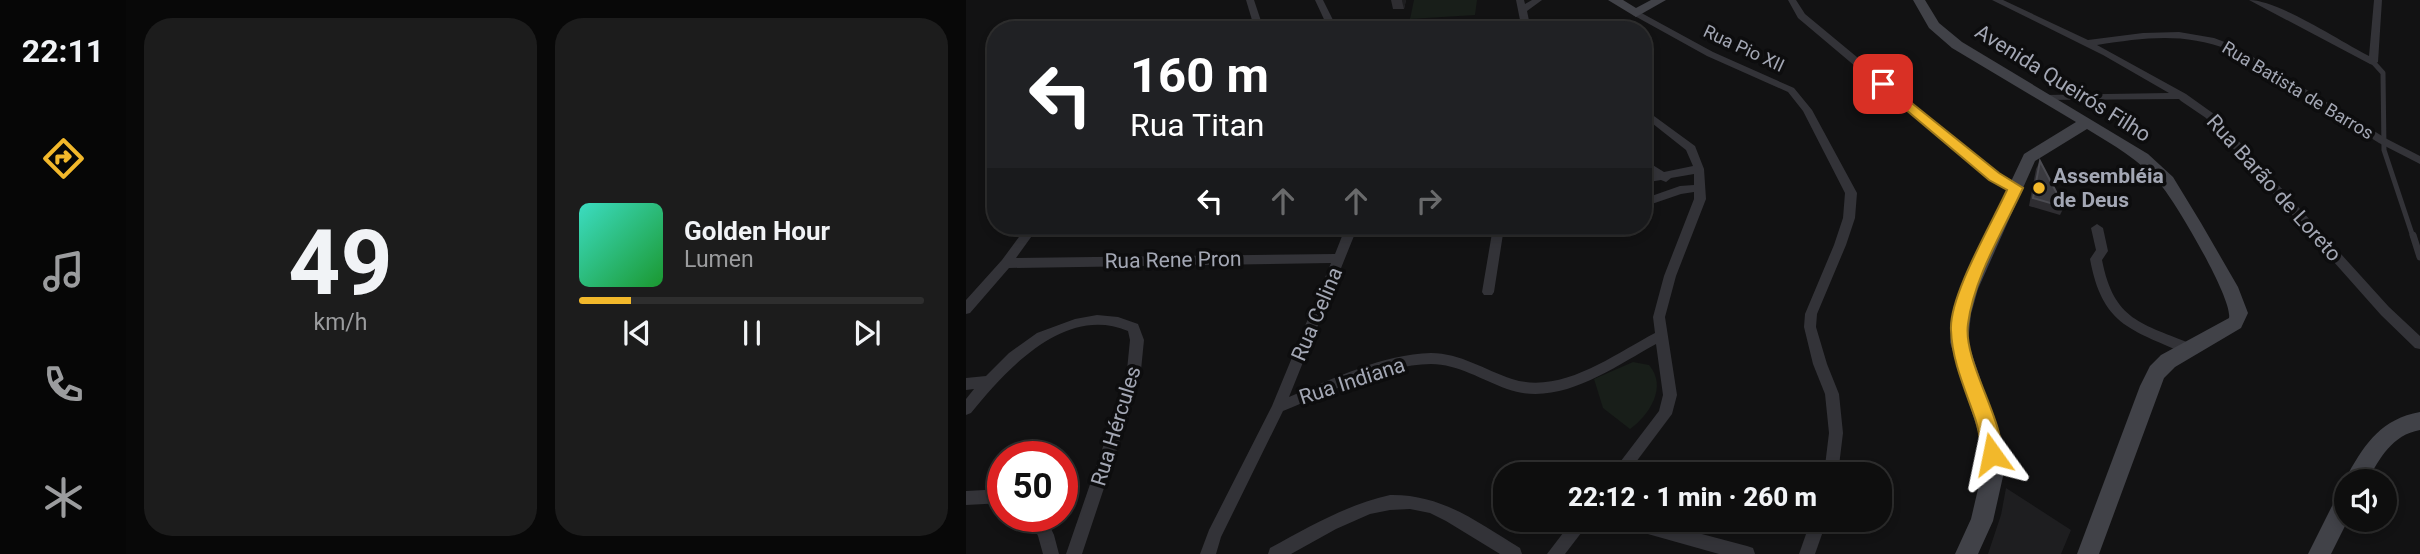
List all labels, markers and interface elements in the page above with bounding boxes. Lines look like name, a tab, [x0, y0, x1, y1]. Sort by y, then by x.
street label: Avenida Queirós Filho	[1971, 19, 2155, 147]
street label: Rua Pio XII	[1700, 20, 1788, 76]
text: 22:11	[22, 32, 104, 70]
street label: Rua Batista de Barros	[2219, 37, 2377, 143]
text: 160 m	[1130, 47, 1269, 104]
icon: left	[1015, 49, 1106, 140]
pin	[1853, 54, 1913, 114]
icon: arrive	[1864, 65, 1902, 103]
text: Rua Titan	[1130, 106, 1265, 144]
street label: Rua Barão de Loreto	[2202, 110, 2346, 266]
icon: directions	[39, 134, 88, 183]
place label: Assembléia de Deus	[2053, 164, 2164, 212]
marker: Assembléia de Deus	[2031, 180, 2047, 196]
icon: left	[1191, 182, 1229, 220]
icon: ahead	[1264, 182, 1302, 220]
icon: ahead	[1337, 182, 1375, 220]
icon: right	[1410, 182, 1448, 220]
text: 49	[288, 210, 393, 316]
text: Golden Hour	[684, 216, 830, 246]
text: Lumen	[684, 246, 754, 273]
icon: music	[39, 247, 88, 296]
street label: Rua Rene Pron	[1104, 247, 1242, 273]
street label: Rua Celina	[1287, 264, 1347, 364]
text: km/h	[314, 309, 368, 336]
icon: previous	[618, 314, 656, 352]
icon: pause	[733, 314, 771, 352]
icon: next	[848, 314, 886, 352]
street label: Rua Indiana	[1296, 353, 1408, 409]
icon: phone	[39, 360, 88, 409]
street label: Rua Hércules	[1086, 363, 1146, 489]
position arrow	[1955, 417, 2029, 491]
speed limit sign: 50	[987, 441, 1078, 532]
map controls	[2334, 469, 2397, 532]
button: sound	[2334, 469, 2397, 532]
icon: climate	[39, 473, 88, 522]
text: 22:12 · 1 min · 260 m	[1568, 482, 1817, 512]

